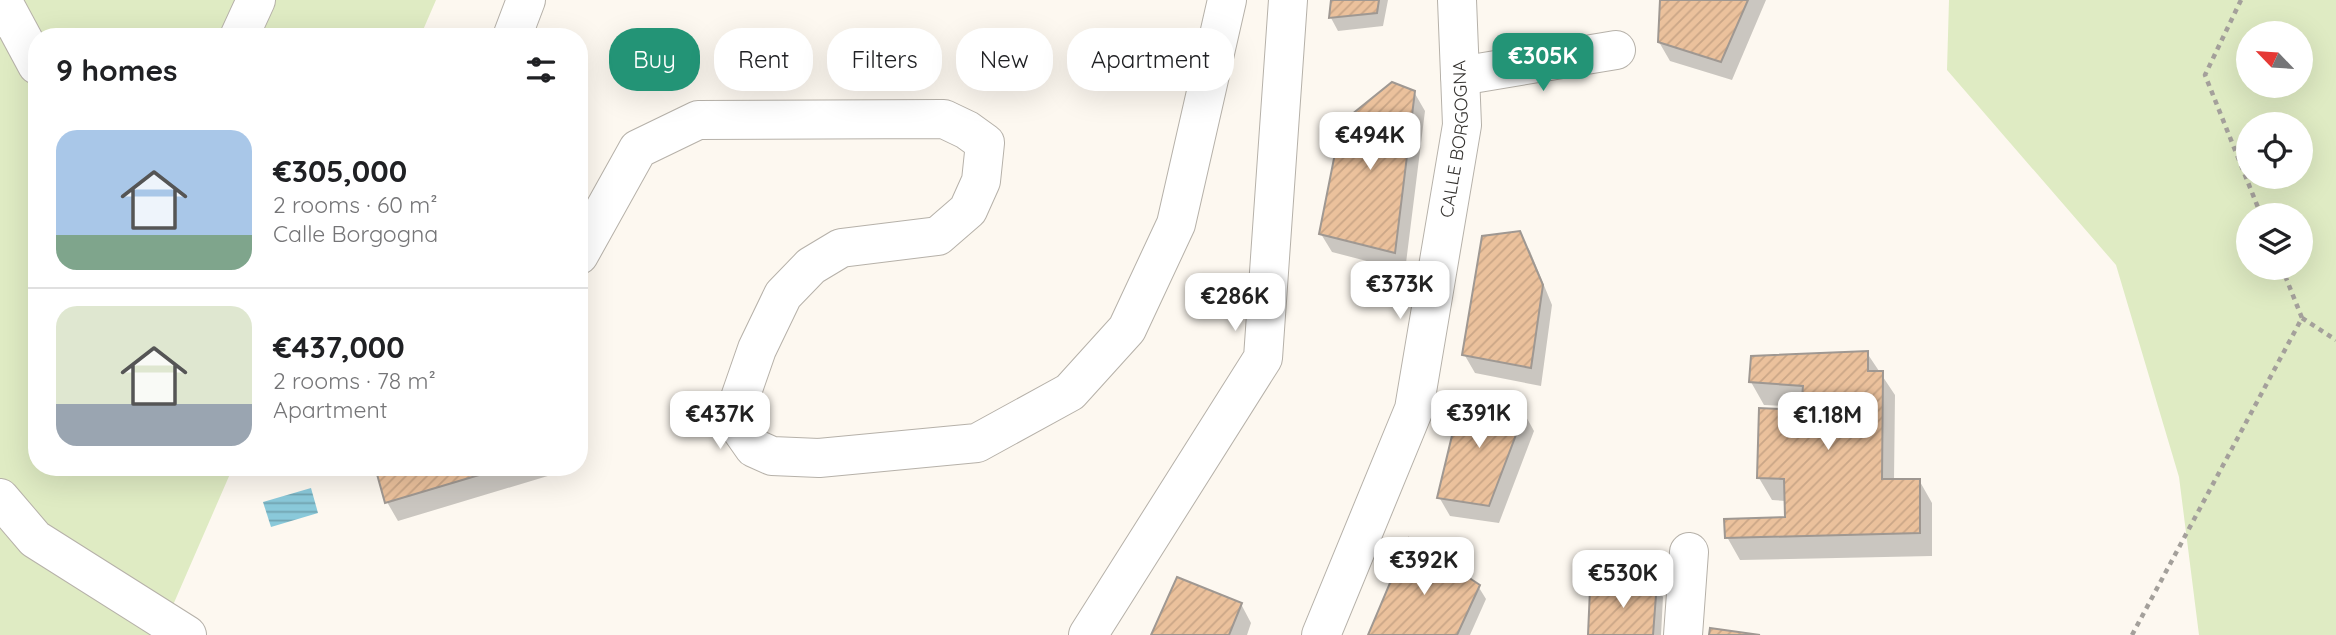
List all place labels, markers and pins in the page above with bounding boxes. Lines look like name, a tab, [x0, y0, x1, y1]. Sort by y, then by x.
pin: €305K	[1494, 34, 1592, 93]
pin: €494K	[1321, 113, 1419, 172]
pin: €373K	[1351, 262, 1449, 321]
pin: €286K	[1186, 274, 1284, 333]
pin: €391K	[1430, 391, 1528, 450]
pin: €437K	[671, 392, 769, 451]
pin: €1.18M	[1771, 392, 1885, 452]
pin: €392K	[1375, 538, 1473, 597]
pin: €530K	[1574, 550, 1672, 610]

